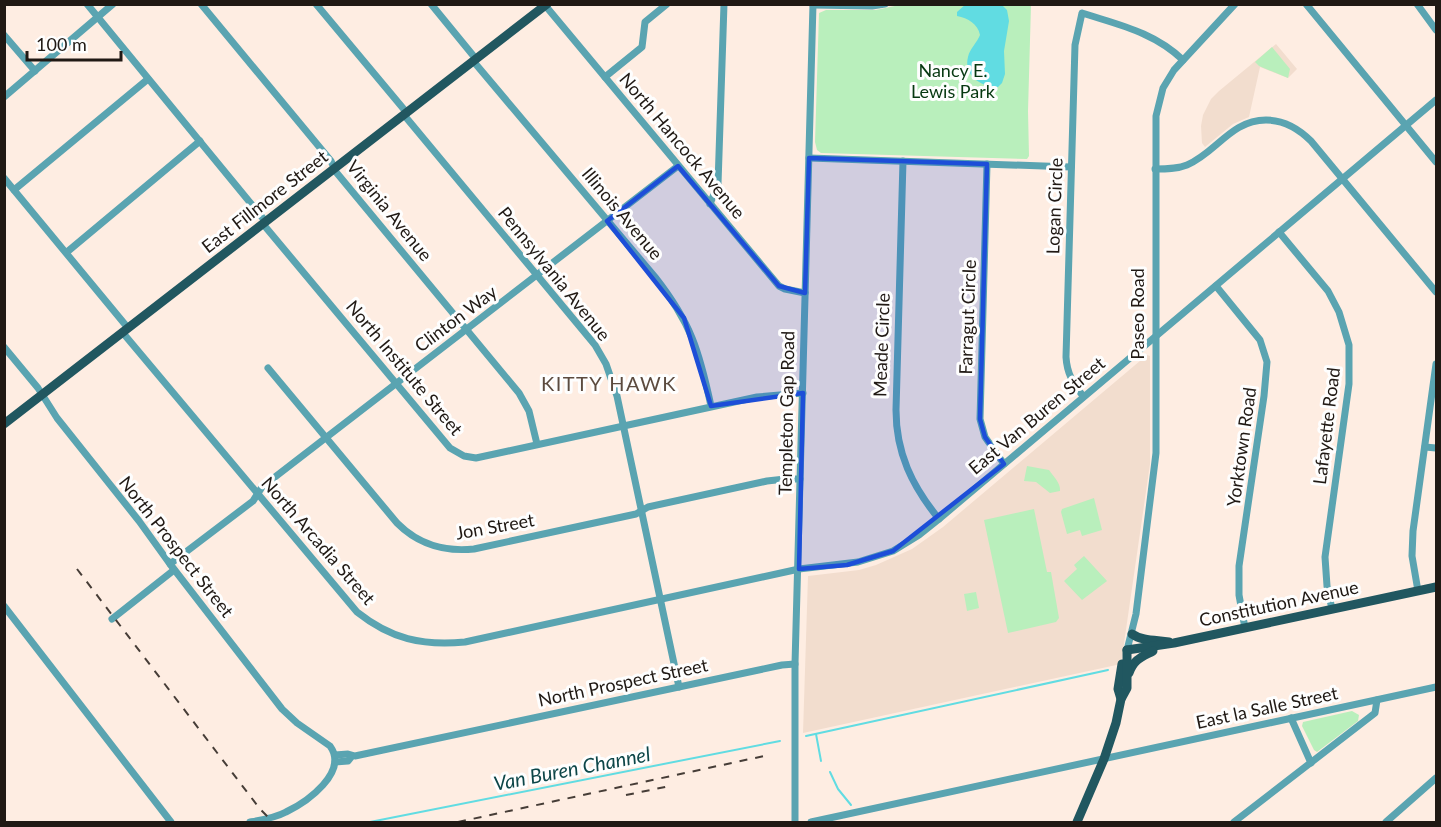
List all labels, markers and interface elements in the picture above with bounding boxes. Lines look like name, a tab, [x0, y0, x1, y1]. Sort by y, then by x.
scale bar	[27, 24, 122, 62]
text: 100 m	[36, 33, 87, 55]
park label: Nancy E. Lewis Park	[911, 59, 996, 102]
street label: North Hancock Avenue	[615, 68, 750, 223]
street label: East Fillmore Street	[197, 145, 332, 257]
street label: Virginia Avenue	[342, 155, 437, 265]
street label: Logan Circle	[1041, 157, 1067, 255]
street label: Illinois Avenue	[578, 163, 668, 264]
street label: Pennsylvania Avenue	[494, 202, 616, 345]
street label: Farragut Circle	[954, 259, 980, 375]
street label: Paseo Road	[1126, 268, 1148, 360]
street label: Clinton Way	[410, 280, 501, 356]
street label: Meade Circle	[868, 293, 894, 397]
street label: North Institute Street	[342, 295, 468, 440]
street label: Templeton Gap Road	[774, 331, 798, 495]
street label: East Van Buren Street	[964, 351, 1109, 479]
street label: Lafayette Road	[1308, 366, 1344, 486]
district label: KITTY HAWK	[541, 371, 677, 395]
street label: Yorktown Road	[1222, 386, 1260, 508]
street label: North Prospect Street	[115, 472, 239, 622]
street label: North Arcadia Street	[257, 472, 381, 609]
street label: Jon Street	[454, 508, 536, 544]
street label: Constitution Avenue	[1197, 575, 1361, 631]
street label: North Prospect Street	[536, 653, 710, 711]
street label: East la Salle Street	[1194, 681, 1340, 733]
water label: Van Buren Channel	[491, 741, 653, 795]

